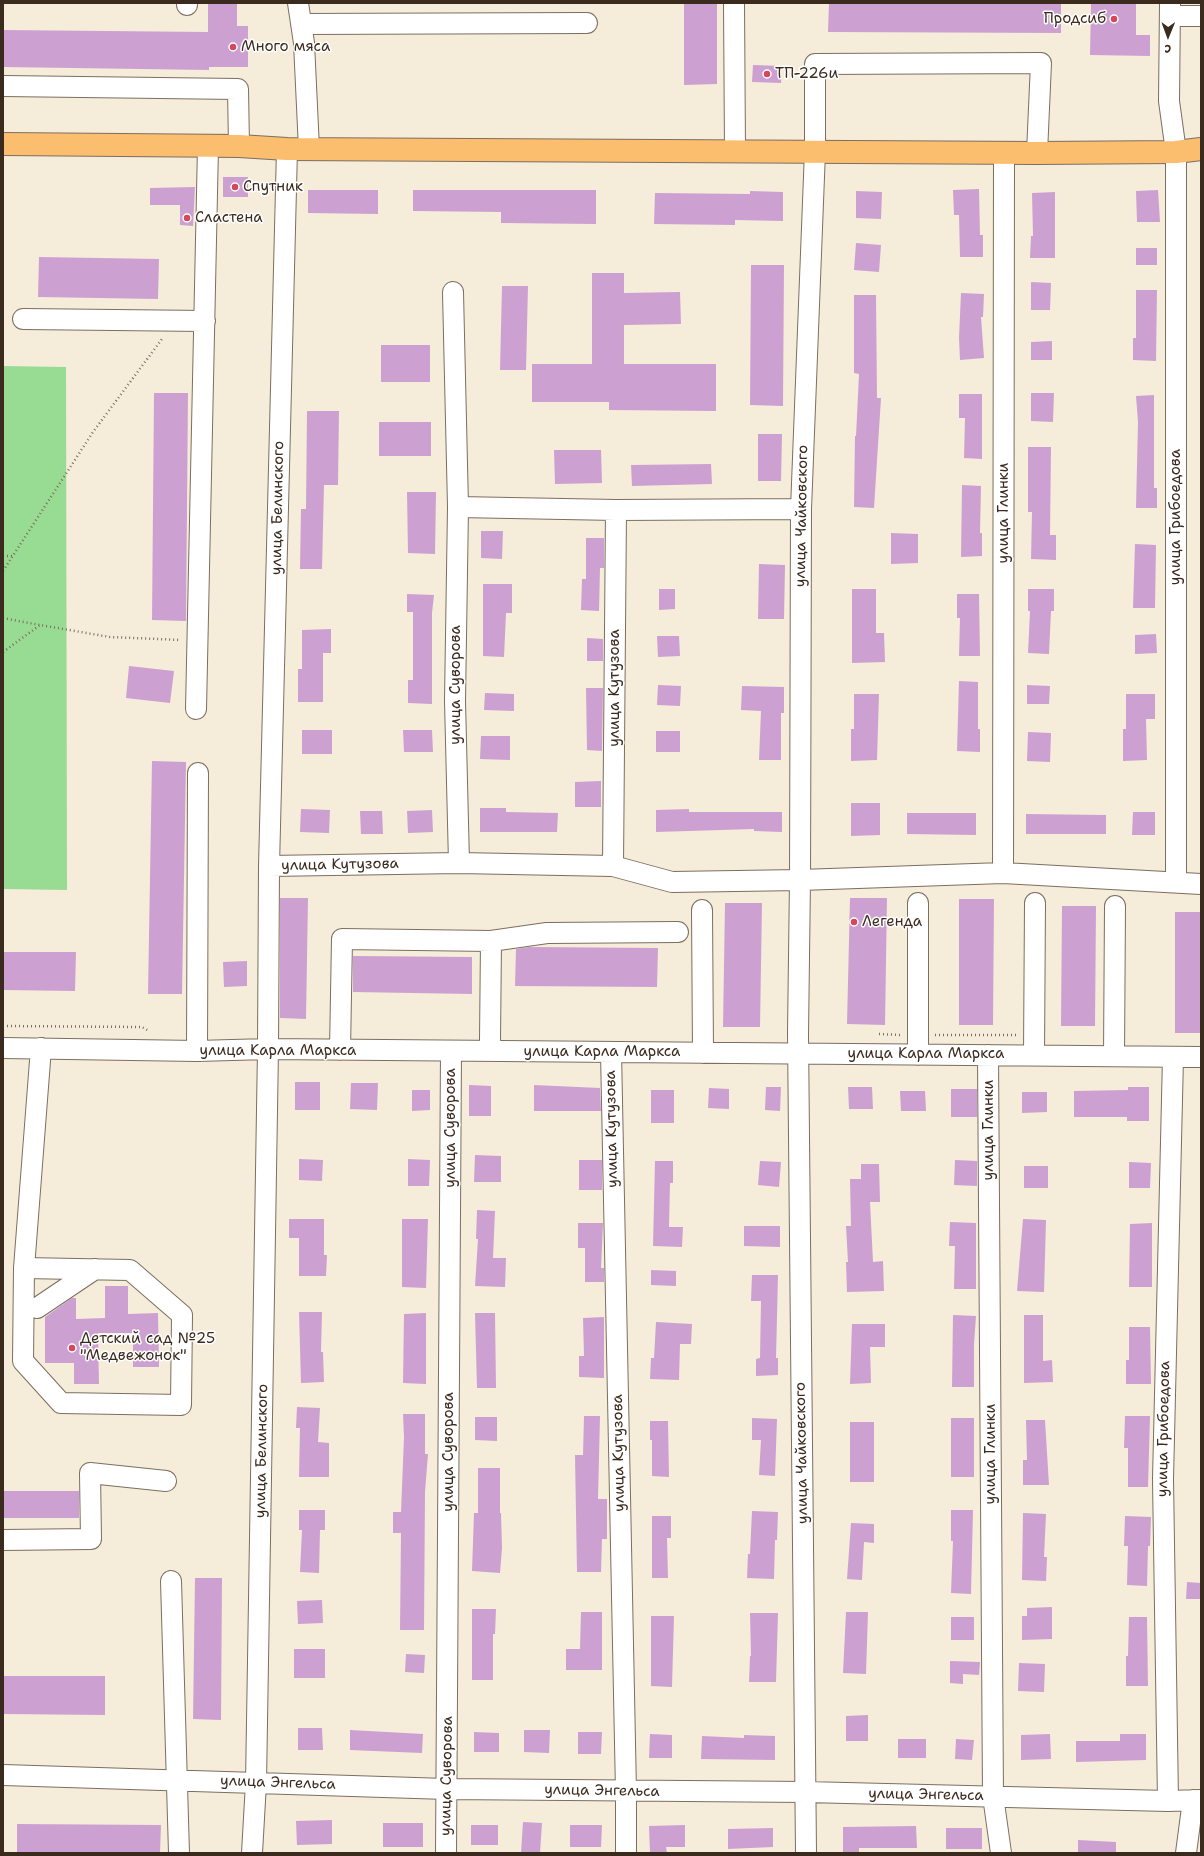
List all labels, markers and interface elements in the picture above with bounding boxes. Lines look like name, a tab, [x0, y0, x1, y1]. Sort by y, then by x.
place label: Продсиб	[1044, 10, 1106, 28]
marker: Продсиб	[1109, 14, 1119, 24]
north arrow	[1148, 16, 1188, 56]
place label: Много мяса	[241, 38, 330, 56]
text: С	[1164, 41, 1171, 56]
marker: Много мяса	[228, 42, 238, 52]
place label: ТП-226и	[775, 65, 838, 83]
marker: ТП-226и	[762, 69, 772, 79]
place label: Спутник	[243, 178, 303, 196]
marker: Спутник	[230, 182, 240, 192]
place label: Сластена	[195, 209, 263, 227]
marker: Сластена	[182, 213, 192, 223]
street label: улица Белинского	[268, 441, 288, 575]
street label: улица Чайковского	[792, 445, 812, 587]
street label: улица Грибоедова	[1167, 449, 1185, 585]
street label: улица Глинки	[995, 463, 1013, 563]
street label: улица Суворова	[447, 625, 465, 745]
street label: улица Кутузова	[606, 629, 624, 747]
street label: улица Кутузова	[281, 855, 399, 875]
place label: Легенда	[862, 913, 922, 931]
marker: Легенда	[849, 917, 859, 927]
street label: улица Карла Маркса	[200, 1042, 356, 1060]
street label: улица Карла Маркса	[524, 1043, 680, 1061]
street label: улица Карла Маркса	[848, 1045, 1004, 1063]
street label: улица Суворова	[442, 1068, 460, 1188]
street label: улица Кутузова	[602, 1070, 622, 1188]
street label: улица Глинки	[980, 1080, 998, 1180]
place label: Детский сад №25 "Медвежонок"	[80, 1330, 215, 1365]
marker: Детский сад №25 "Медвежонок"	[67, 1343, 77, 1353]
street label: улица Грибоедова	[1154, 1361, 1174, 1497]
street label: улица Чайковского	[792, 1382, 812, 1524]
street label: улица Белинского	[252, 1384, 272, 1518]
street label: улица Суворова	[440, 1392, 458, 1512]
street label: улица Кутузова	[609, 1394, 629, 1512]
street label: улица Глинки	[982, 1404, 1000, 1504]
street label: улица Суворова	[437, 1716, 457, 1836]
street label: улица Энгельса	[220, 1772, 336, 1794]
street label: улица Энгельса	[544, 1781, 660, 1801]
street label: улица Энгельса	[868, 1785, 984, 1805]

